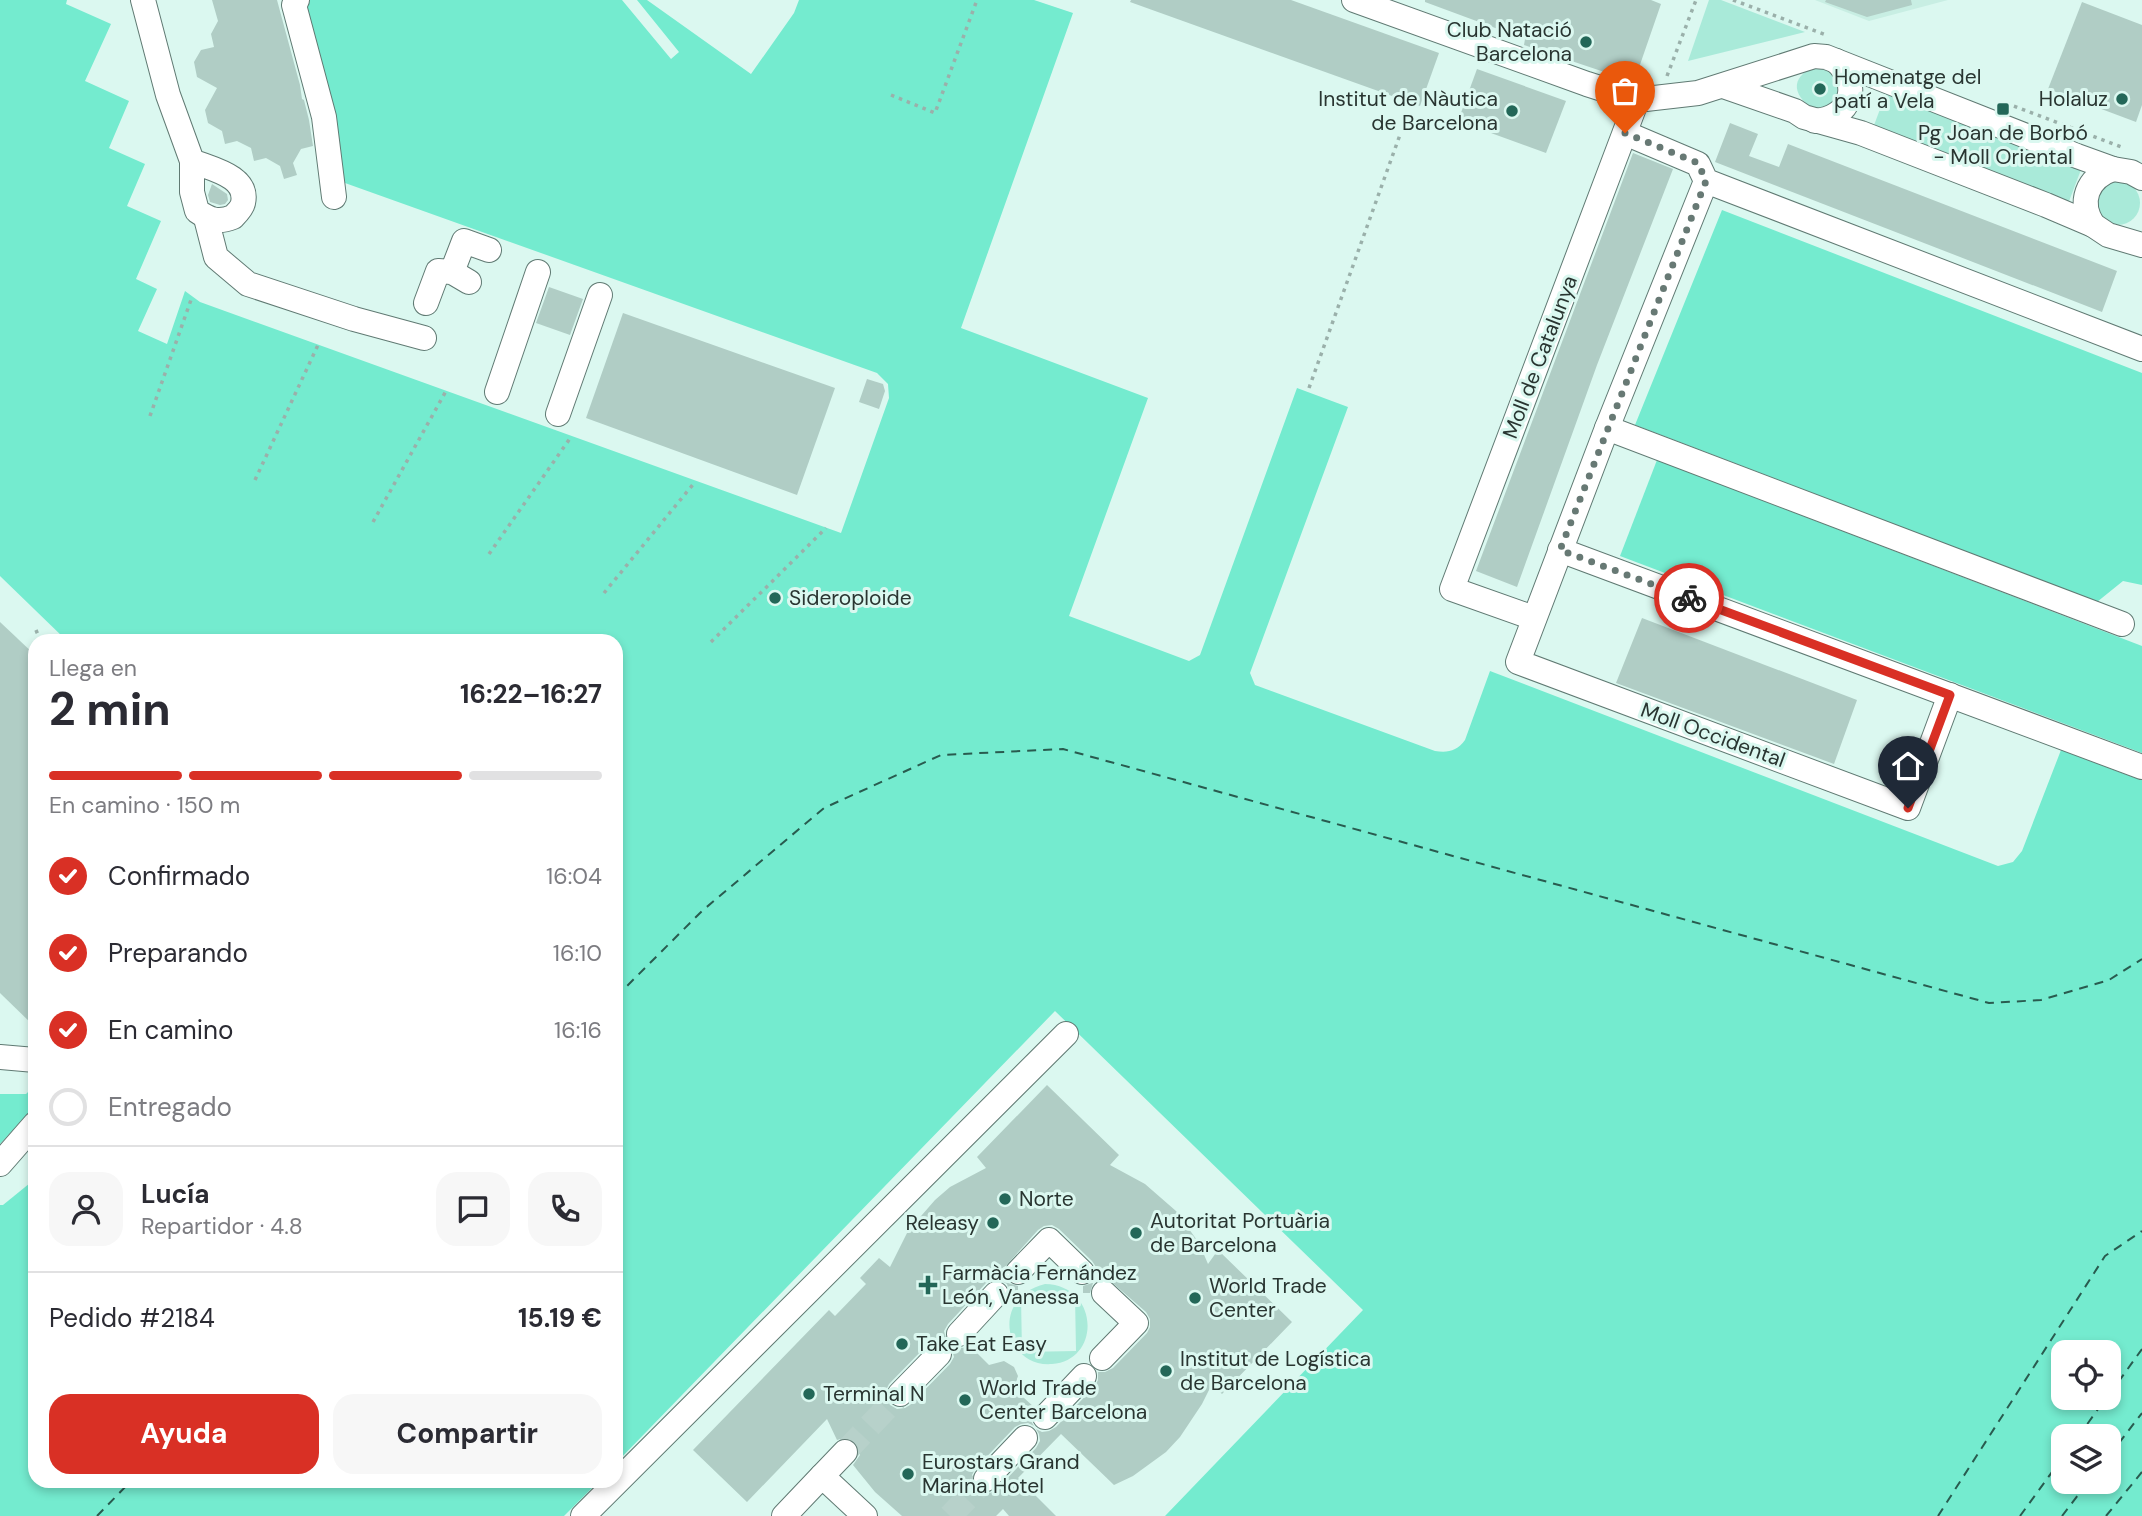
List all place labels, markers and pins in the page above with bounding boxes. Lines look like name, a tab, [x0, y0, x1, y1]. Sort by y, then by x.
place label: Club Natació Barcelona	[1447, 16, 1572, 68]
marker: Club Natació Barcelona	[1578, 34, 1594, 50]
pin	[1595, 61, 1655, 133]
place label: Homenatge del patí a Vela	[1834, 63, 1981, 115]
marker: Homenatge del patí a Vela	[1812, 81, 1828, 97]
place label: Institut de Nàutica de Barcelona	[1318, 85, 1498, 137]
place label: Holaluz	[2039, 85, 2108, 113]
marker: Holaluz	[2114, 91, 2130, 107]
marker: Pg Joan de Borbó - Moll Oriental	[1995, 101, 2011, 117]
marker: Institut de Nàutica de Barcelona	[1504, 103, 1520, 119]
place label: Pg Joan de Borbó - Moll Oriental	[1918, 119, 2088, 171]
place label: Sideroploide	[789, 584, 912, 612]
marker: Sideroploide	[767, 590, 783, 606]
pin	[1878, 736, 1938, 808]
place label: Norte	[1019, 1185, 1074, 1213]
marker: Norte	[997, 1191, 1013, 1207]
place label: Autoritat Portuària de Barcelona	[1150, 1207, 1330, 1259]
place label: Releasy	[905, 1209, 979, 1237]
marker: Releasy	[985, 1215, 1001, 1231]
marker: Autoritat Portuària de Barcelona	[1128, 1225, 1144, 1241]
place label: Farmàcia Fernández León, Vanessa	[942, 1259, 1137, 1311]
place label: World Trade Center	[1209, 1272, 1327, 1324]
marker: Farmàcia Fernández León, Vanessa	[920, 1277, 936, 1293]
marker: World Trade Center	[1187, 1290, 1203, 1306]
place label: Take Eat Easy	[916, 1330, 1047, 1358]
marker: Take Eat Easy	[894, 1336, 910, 1352]
place label: Institut de Logística de Barcelona	[1180, 1345, 1371, 1397]
marker: Institut de Logística de Barcelona	[1158, 1363, 1174, 1379]
place label: World Trade Center Barcelona	[979, 1374, 1147, 1426]
place label: Terminal N	[823, 1380, 925, 1408]
marker: Terminal N	[801, 1386, 817, 1402]
marker: World Trade Center Barcelona	[957, 1392, 973, 1408]
place label: Eurostars Grand Marina Hotel	[922, 1448, 1080, 1500]
marker: Eurostars Grand Marina Hotel	[900, 1466, 916, 1482]

